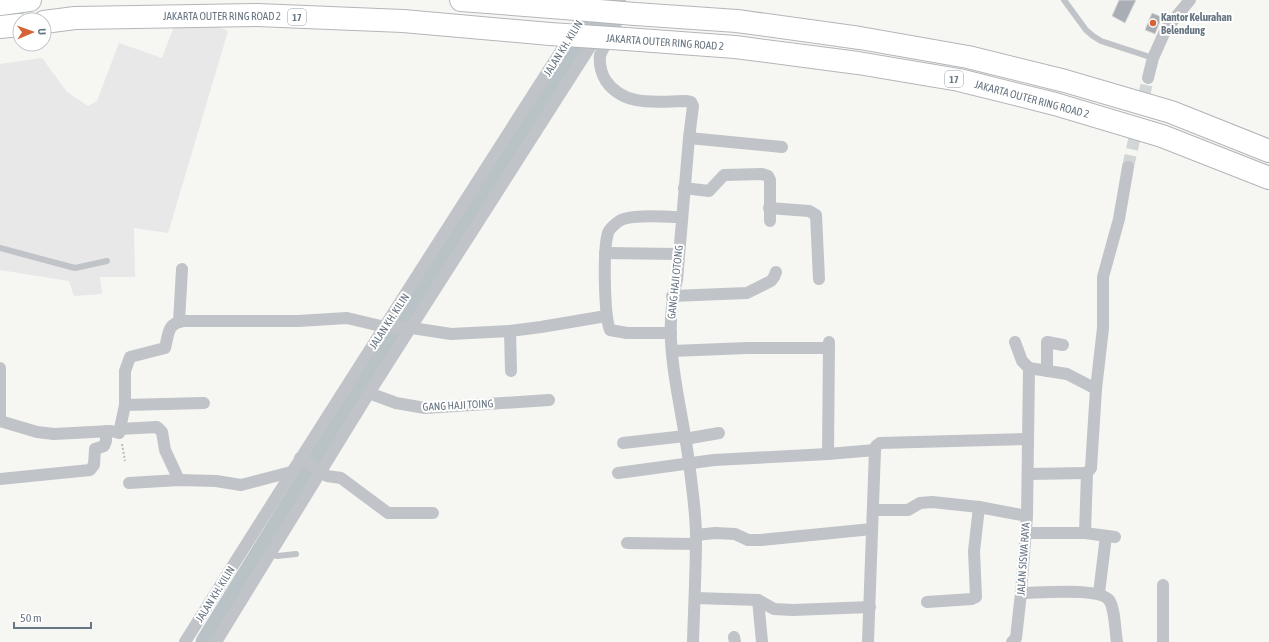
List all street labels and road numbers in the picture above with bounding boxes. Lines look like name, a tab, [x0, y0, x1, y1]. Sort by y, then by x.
road number: 17	[288, 9, 306, 25]
street label: JAKARTA OUTER RING ROAD 2	[163, 10, 281, 22]
street label: JALAN KH. KILIN	[541, 18, 585, 78]
street label: JAKARTA OUTER RING ROAD 2	[606, 32, 724, 52]
road number: 17	[945, 71, 963, 87]
street label: JAKARTA OUTER RING ROAD 2	[973, 78, 1091, 120]
street label: GANG HAJI OTONG	[665, 244, 685, 320]
street label: JALAN KH. KILIN	[367, 291, 411, 351]
street label: GANG HAJI TOING	[422, 397, 494, 413]
street label: JALAN SISWA RAYA	[1014, 521, 1032, 596]
street label: JALAN KH. KILIN	[193, 564, 237, 624]

